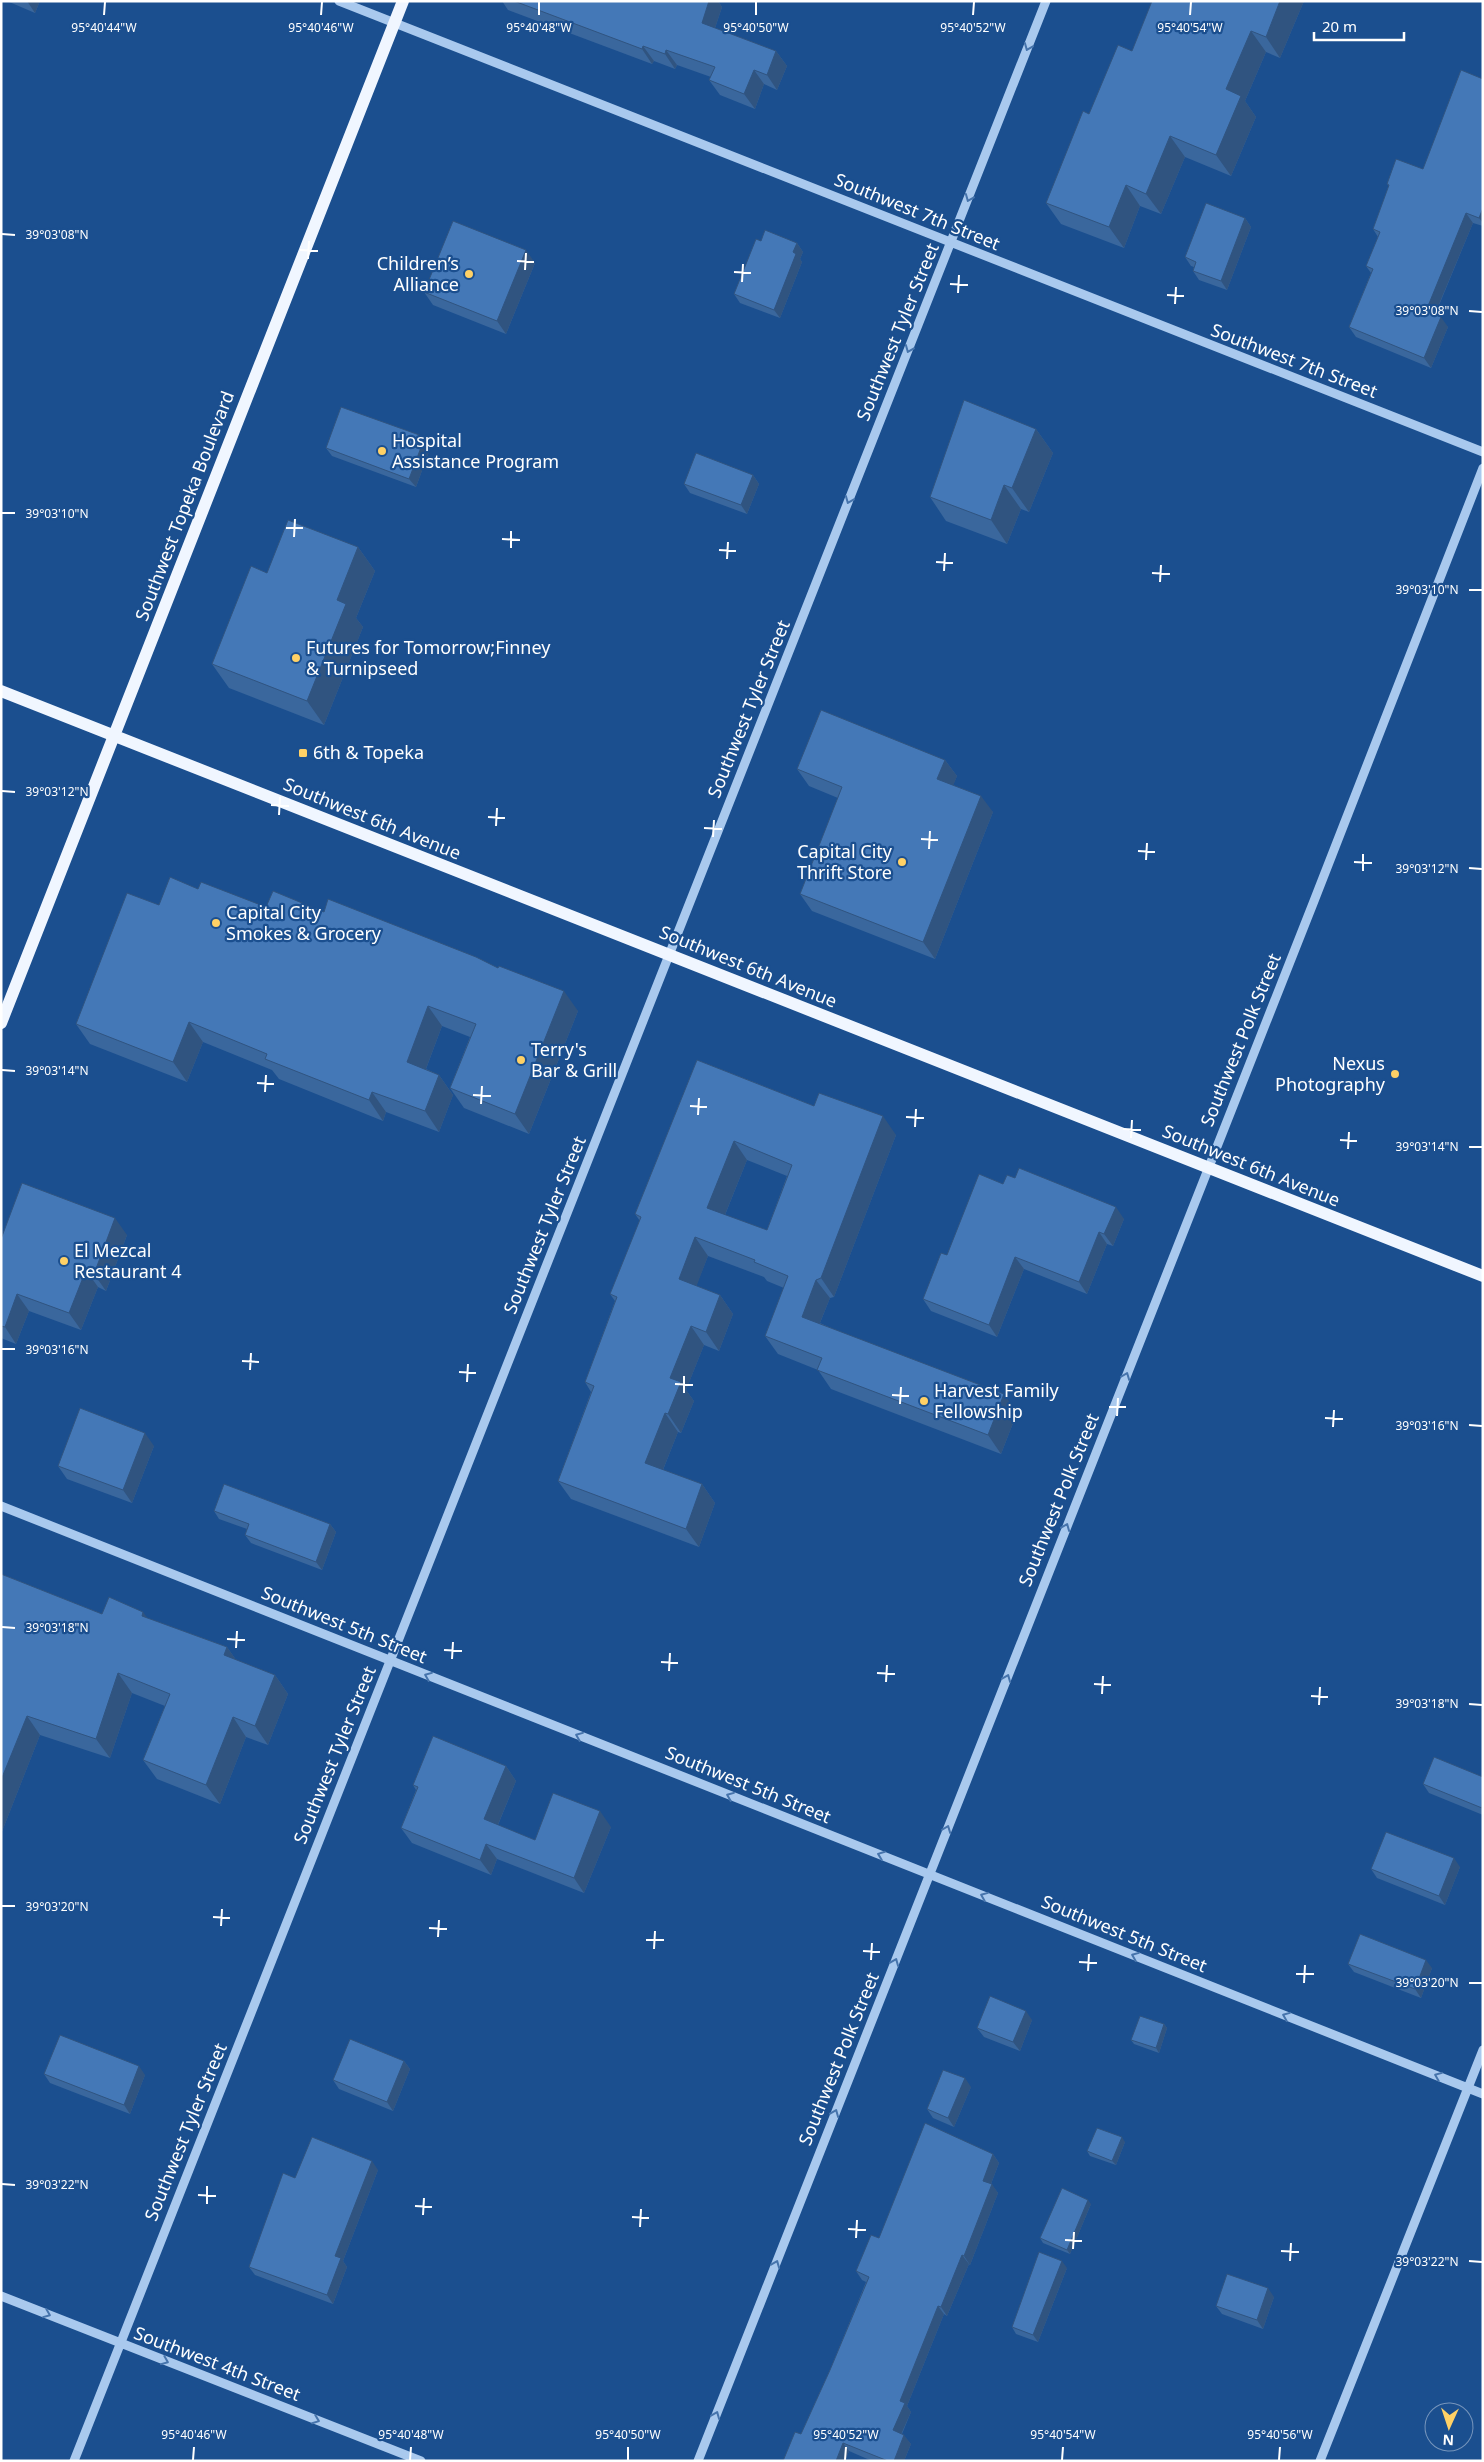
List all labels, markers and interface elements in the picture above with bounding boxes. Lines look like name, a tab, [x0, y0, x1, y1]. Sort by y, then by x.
scale bar	[1314, 10, 1404, 42]
text: 20 m	[1322, 16, 1357, 36]
text: 95°40'44"W	[71, 19, 137, 36]
text: 95°40'46"W	[288, 19, 354, 36]
text: 95°40'48"W	[506, 19, 572, 36]
text: 95°40'50"W	[723, 19, 789, 36]
text: 95°40'52"W	[940, 19, 1006, 36]
text: 95°40'54"W	[1157, 19, 1223, 36]
one-way arrow	[1024, 42, 1034, 50]
street label: Southwest 7th Street	[831, 167, 1004, 255]
one-way arrow	[964, 193, 975, 202]
text: 39°03'08"N	[25, 226, 89, 243]
street label: Southwest Tyler Street	[850, 239, 944, 424]
place label: Children’s Alliance	[377, 251, 459, 296]
marker: Children’s Alliance	[463, 268, 475, 280]
text: 39°03'08"N	[1395, 302, 1459, 319]
street label: Southwest 7th Street	[1208, 317, 1381, 403]
one-way arrow	[905, 344, 915, 353]
street label: Southwest Topeka Boulevard	[129, 387, 239, 624]
place label: Hospital Assistance Program	[392, 428, 559, 473]
marker: Hospital Assistance Program	[376, 445, 388, 457]
one-way arrow	[845, 495, 855, 504]
text: 39°03'10"N	[25, 505, 89, 522]
text: 39°03'10"N	[1395, 581, 1459, 598]
street label: Southwest Tyler Street	[701, 616, 795, 801]
place label: Futures for Tomorrow;Finney & Turnipseed	[306, 635, 551, 680]
marker: Futures for Tomorrow;Finney & Turnipseed	[290, 652, 302, 664]
place label: 6th & Topeka	[313, 740, 424, 764]
marker: 6th & Topeka	[297, 747, 309, 759]
street label: Southwest 6th Avenue	[280, 771, 465, 865]
text: 39°03'12"N	[25, 783, 89, 800]
place label: Capital City Thrift Store	[797, 839, 893, 884]
marker: Capital City Thrift Store	[896, 856, 908, 868]
text: 39°03'12"N	[1395, 860, 1459, 877]
place label: Capital City Smokes & Grocery	[226, 900, 382, 945]
marker: Capital City Smokes & Grocery	[210, 917, 222, 929]
street label: Southwest 6th Avenue	[656, 919, 841, 1013]
street label: Southwest Polk Street	[1194, 949, 1286, 1130]
place label: Terry's Bar & Grill	[531, 1037, 617, 1082]
place label: Nexus Photography	[1275, 1051, 1386, 1096]
marker: Terry's Bar & Grill	[515, 1054, 527, 1066]
text: 39°03'14"N	[25, 1062, 89, 1079]
marker: Nexus Photography	[1389, 1068, 1401, 1080]
street label: Southwest 6th Avenue	[1159, 1118, 1344, 1212]
street label: Southwest Tyler Street	[497, 1132, 591, 1317]
text: 39°03'14"N	[1395, 1138, 1459, 1155]
place label: El Mezcal Restaurant 4	[74, 1238, 181, 1283]
marker: El Mezcal Restaurant 4	[58, 1255, 70, 1267]
text: 39°03'16"N	[25, 1341, 89, 1358]
one-way arrow	[1120, 1372, 1130, 1380]
place label: Harvest Family Fellowship	[934, 1378, 1060, 1423]
marker: Harvest Family Fellowship	[918, 1395, 930, 1407]
street label: Southwest Polk Street	[1012, 1409, 1104, 1590]
text: 39°03'16"N	[1395, 1417, 1459, 1434]
one-way arrow	[1060, 1523, 1071, 1532]
street label: Southwest 5th Street	[258, 1580, 431, 1668]
text: 39°03'18"N	[25, 1619, 89, 1636]
street label: Southwest Tyler Street	[287, 1662, 381, 1847]
one-way arrow	[424, 1672, 433, 1682]
one-way arrow	[1001, 1674, 1011, 1683]
text: 39°03'18"N	[1395, 1695, 1459, 1712]
one-way arrow	[575, 1731, 584, 1742]
street label: Southwest 5th Street	[662, 1740, 835, 1828]
one-way arrow	[726, 1791, 735, 1802]
one-way arrow	[941, 1825, 951, 1834]
one-way arrow	[878, 1851, 886, 1861]
street label: Southwest 5th Street	[1038, 1889, 1211, 1977]
one-way arrow	[980, 1892, 989, 1902]
text: 39°03'20"N	[25, 1898, 89, 1915]
one-way arrow	[1131, 1952, 1140, 1962]
one-way arrow	[889, 1958, 899, 1967]
street label: Southwest Polk Street	[792, 1968, 884, 2149]
text: 39°03'20"N	[1395, 1974, 1459, 1991]
one-way arrow	[1283, 2012, 1291, 2022]
street label: Southwest Tyler Street	[138, 2039, 232, 2224]
one-way arrow	[1434, 2071, 1442, 2081]
one-way arrow	[829, 2109, 839, 2118]
text: 39°03'22"N	[25, 2176, 89, 2193]
text: 39°03'22"N	[1395, 2253, 1459, 2270]
one-way arrow	[769, 2260, 780, 2269]
one-way arrow	[42, 2308, 50, 2318]
street label: Southwest 4th Street	[131, 2320, 304, 2406]
one-way arrow	[160, 2355, 169, 2366]
north arrow	[1424, 2402, 1474, 2452]
one-way arrow	[710, 2412, 720, 2420]
one-way arrow	[312, 2414, 320, 2424]
text: 95°40'46"W	[161, 2426, 227, 2443]
text: 95°40'48"W	[378, 2426, 444, 2443]
text: 95°40'50"W	[595, 2426, 661, 2443]
text: 95°40'52"W	[813, 2426, 879, 2443]
text: 95°40'54"W	[1030, 2426, 1096, 2443]
text: 95°40'56"W	[1247, 2426, 1313, 2443]
text: N	[1442, 2431, 1454, 2450]

